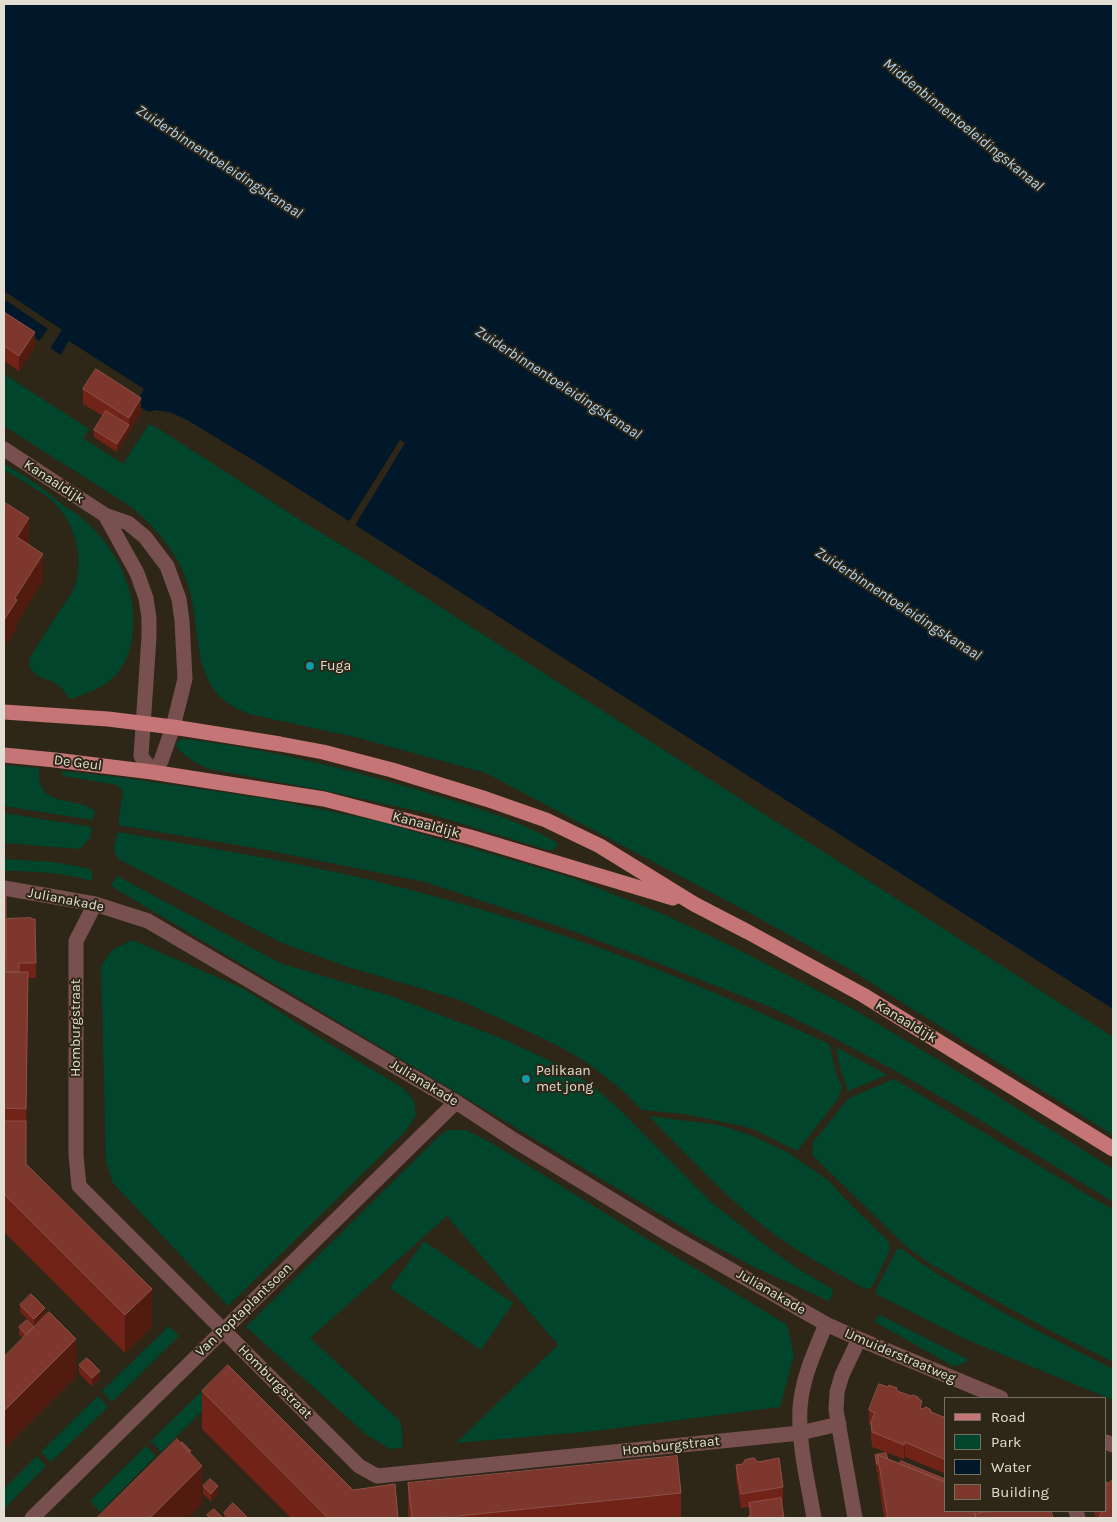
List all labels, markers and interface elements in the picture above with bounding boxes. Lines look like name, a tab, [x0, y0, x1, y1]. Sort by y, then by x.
water label: Middenbinnentoeleidingskanaal	[879, 55, 1047, 195]
water label: Zuiderbinnentoeleidingskanaal	[132, 101, 306, 223]
water label: Zuiderbinnentoeleidingskanaal	[471, 322, 645, 444]
street label: Kanaaldijk	[21, 456, 87, 508]
water label: Zuiderbinnentoeleidingskanaal	[811, 543, 985, 665]
place label: Fuga	[320, 658, 351, 674]
marker: Fuga	[304, 660, 316, 672]
street label: De Geul	[53, 752, 103, 774]
street label: Kanaaldijk	[391, 808, 461, 842]
street label: Julianakade	[27, 884, 105, 916]
street label: Homburgstraat	[68, 979, 84, 1077]
street label: Kanaaldijk	[872, 997, 940, 1047]
street label: Julianakade	[387, 1056, 461, 1110]
place label: Pelikaan met jong	[536, 1063, 593, 1096]
marker: Pelikaan met jong	[520, 1073, 532, 1085]
street label: Van Poptaplantsoen	[192, 1260, 296, 1360]
street label: Julianakade	[733, 1265, 809, 1319]
street label: IJmuiderstraatweg	[842, 1325, 958, 1387]
street label: Homburgstraat	[234, 1341, 316, 1423]
legend	[944, 1397, 1107, 1512]
text: Road	[991, 1408, 1026, 1426]
street label: Homburgstraat	[621, 1433, 721, 1459]
text: Park	[991, 1433, 1021, 1451]
text: Water	[991, 1458, 1031, 1476]
text: Building	[991, 1483, 1049, 1501]

